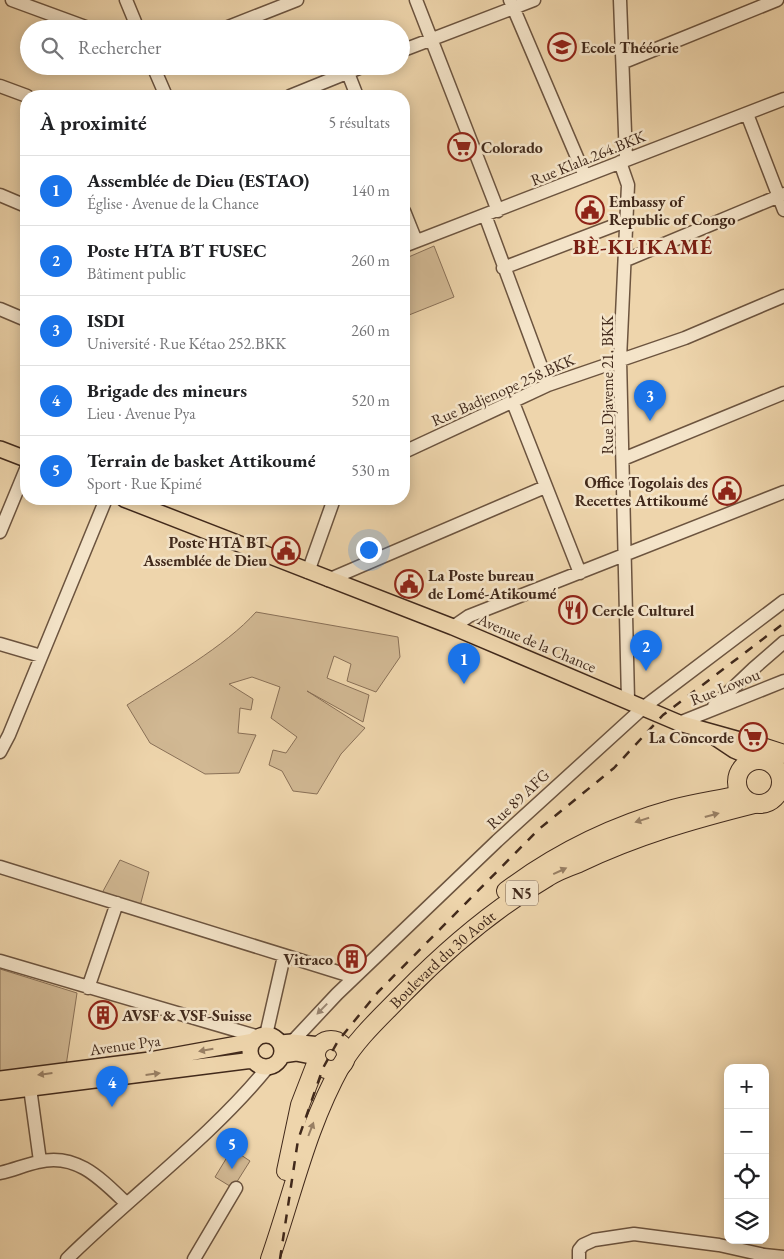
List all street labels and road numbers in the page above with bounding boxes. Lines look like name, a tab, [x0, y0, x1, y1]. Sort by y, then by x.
street label: Rue Klala.264.BKK	[527, 125, 650, 191]
street label: Rue Djaveme 21. BKK	[597, 314, 618, 455]
street label: Rue Badjenope 258.BKK	[428, 348, 579, 431]
street label: Avenue de la Chance	[474, 608, 600, 677]
street label: Rue Lowou	[687, 663, 763, 710]
street label: Rue 89 AFG	[482, 764, 554, 834]
road number: N5	[506, 880, 538, 906]
street label: Boulevard du 30 Août	[385, 905, 500, 1013]
street label: Avenue Pya	[87, 1030, 162, 1060]

